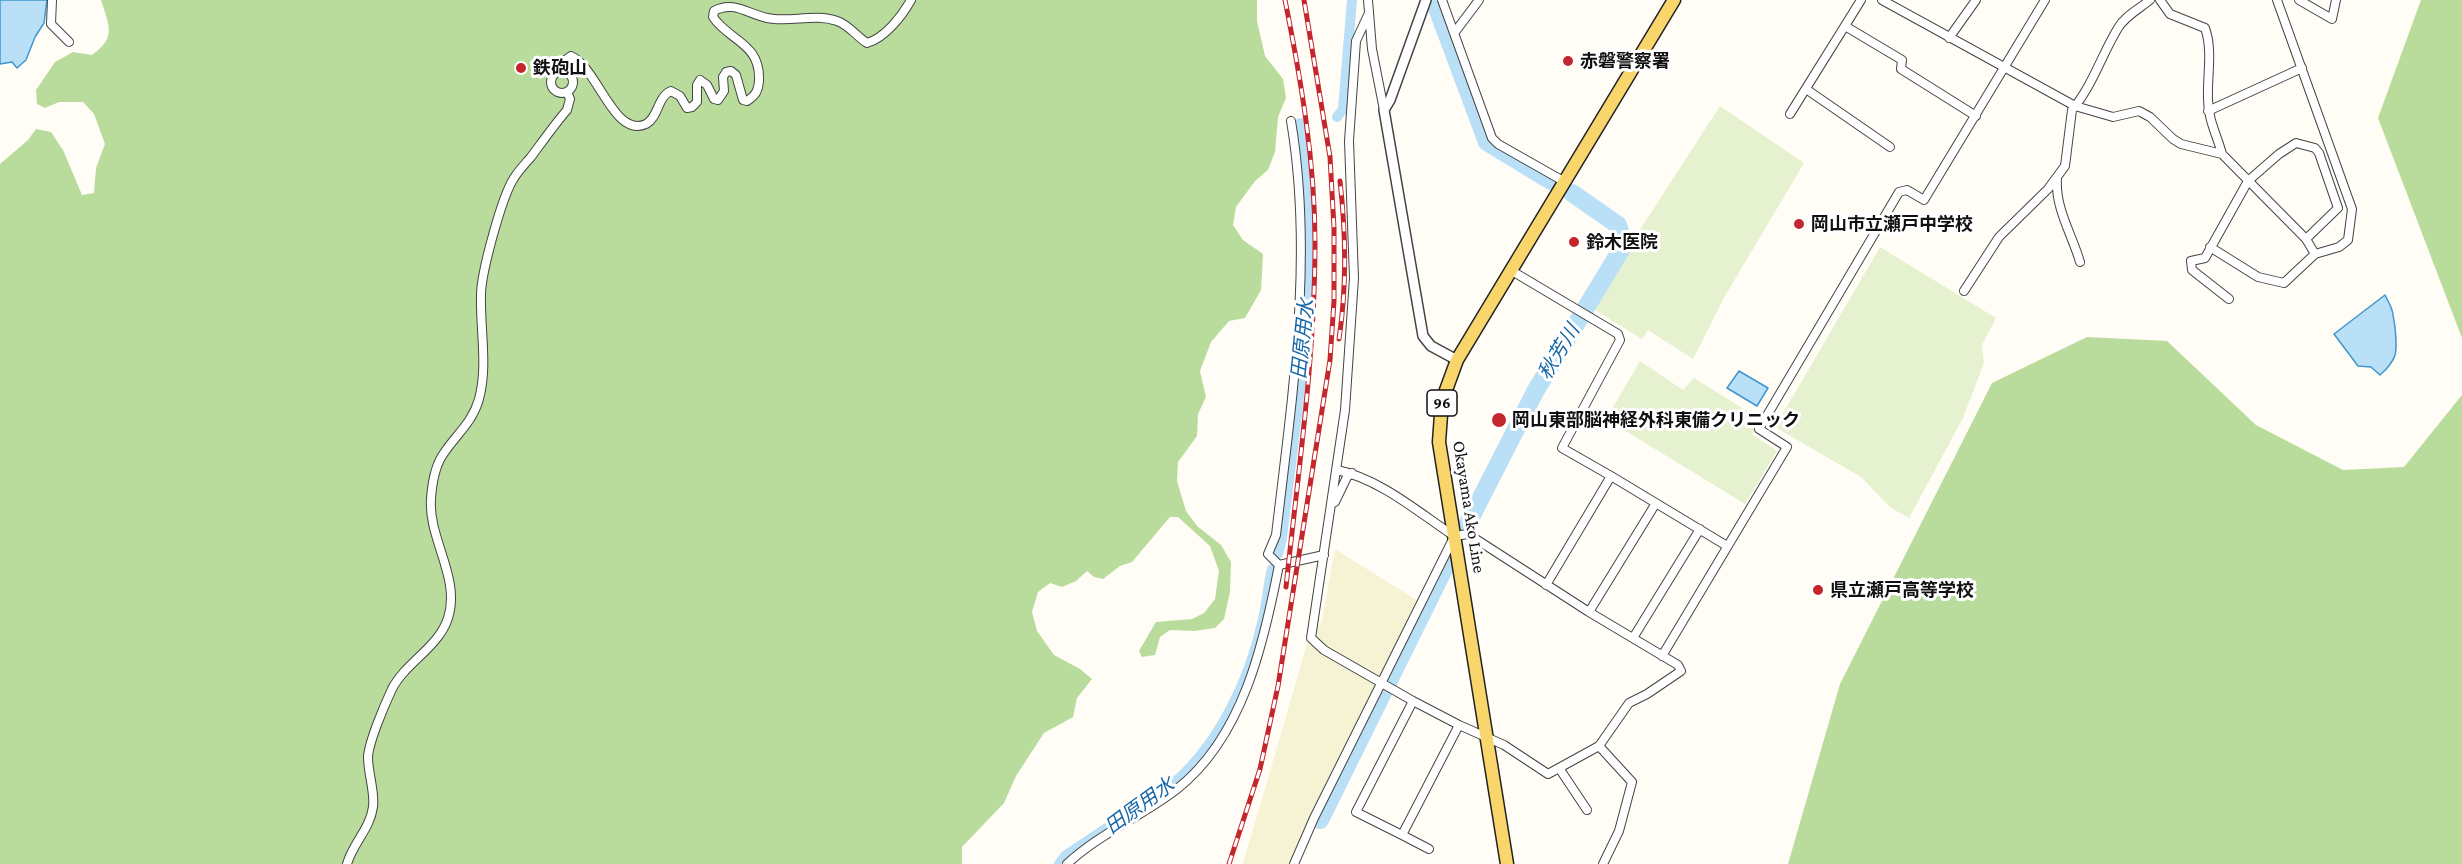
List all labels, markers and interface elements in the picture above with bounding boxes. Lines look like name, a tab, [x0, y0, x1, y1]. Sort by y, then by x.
place label: 赤磐警察署	[1580, 50, 1670, 72]
marker: 赤磐警察署	[1561, 54, 1575, 68]
place label: 鉄砲山	[533, 57, 587, 79]
marker: 鉄砲山	[514, 61, 528, 75]
place label: 岡山市立瀬戸中学校	[1811, 213, 1973, 235]
marker: 岡山市立瀬戸中学校	[1792, 217, 1806, 231]
place label: 鈴木医院	[1586, 231, 1658, 253]
marker: 鈴木医院	[1567, 235, 1581, 249]
water label: 田原用水	[1287, 298, 1319, 380]
water label: 秋芳川	[1533, 320, 1585, 384]
road number: 96	[1427, 390, 1457, 416]
place label: 岡山東部脳神経外科東備クリニック	[1512, 409, 1800, 431]
marker: 岡山東部脳神経外科東備クリニック	[1490, 411, 1508, 429]
street label: Okayama Ako Line	[1448, 439, 1490, 575]
place label: 県立瀬戸高等学校	[1830, 579, 1974, 601]
marker: 県立瀬戸高等学校	[1811, 583, 1825, 597]
water label: 田原用水	[1101, 773, 1179, 839]

